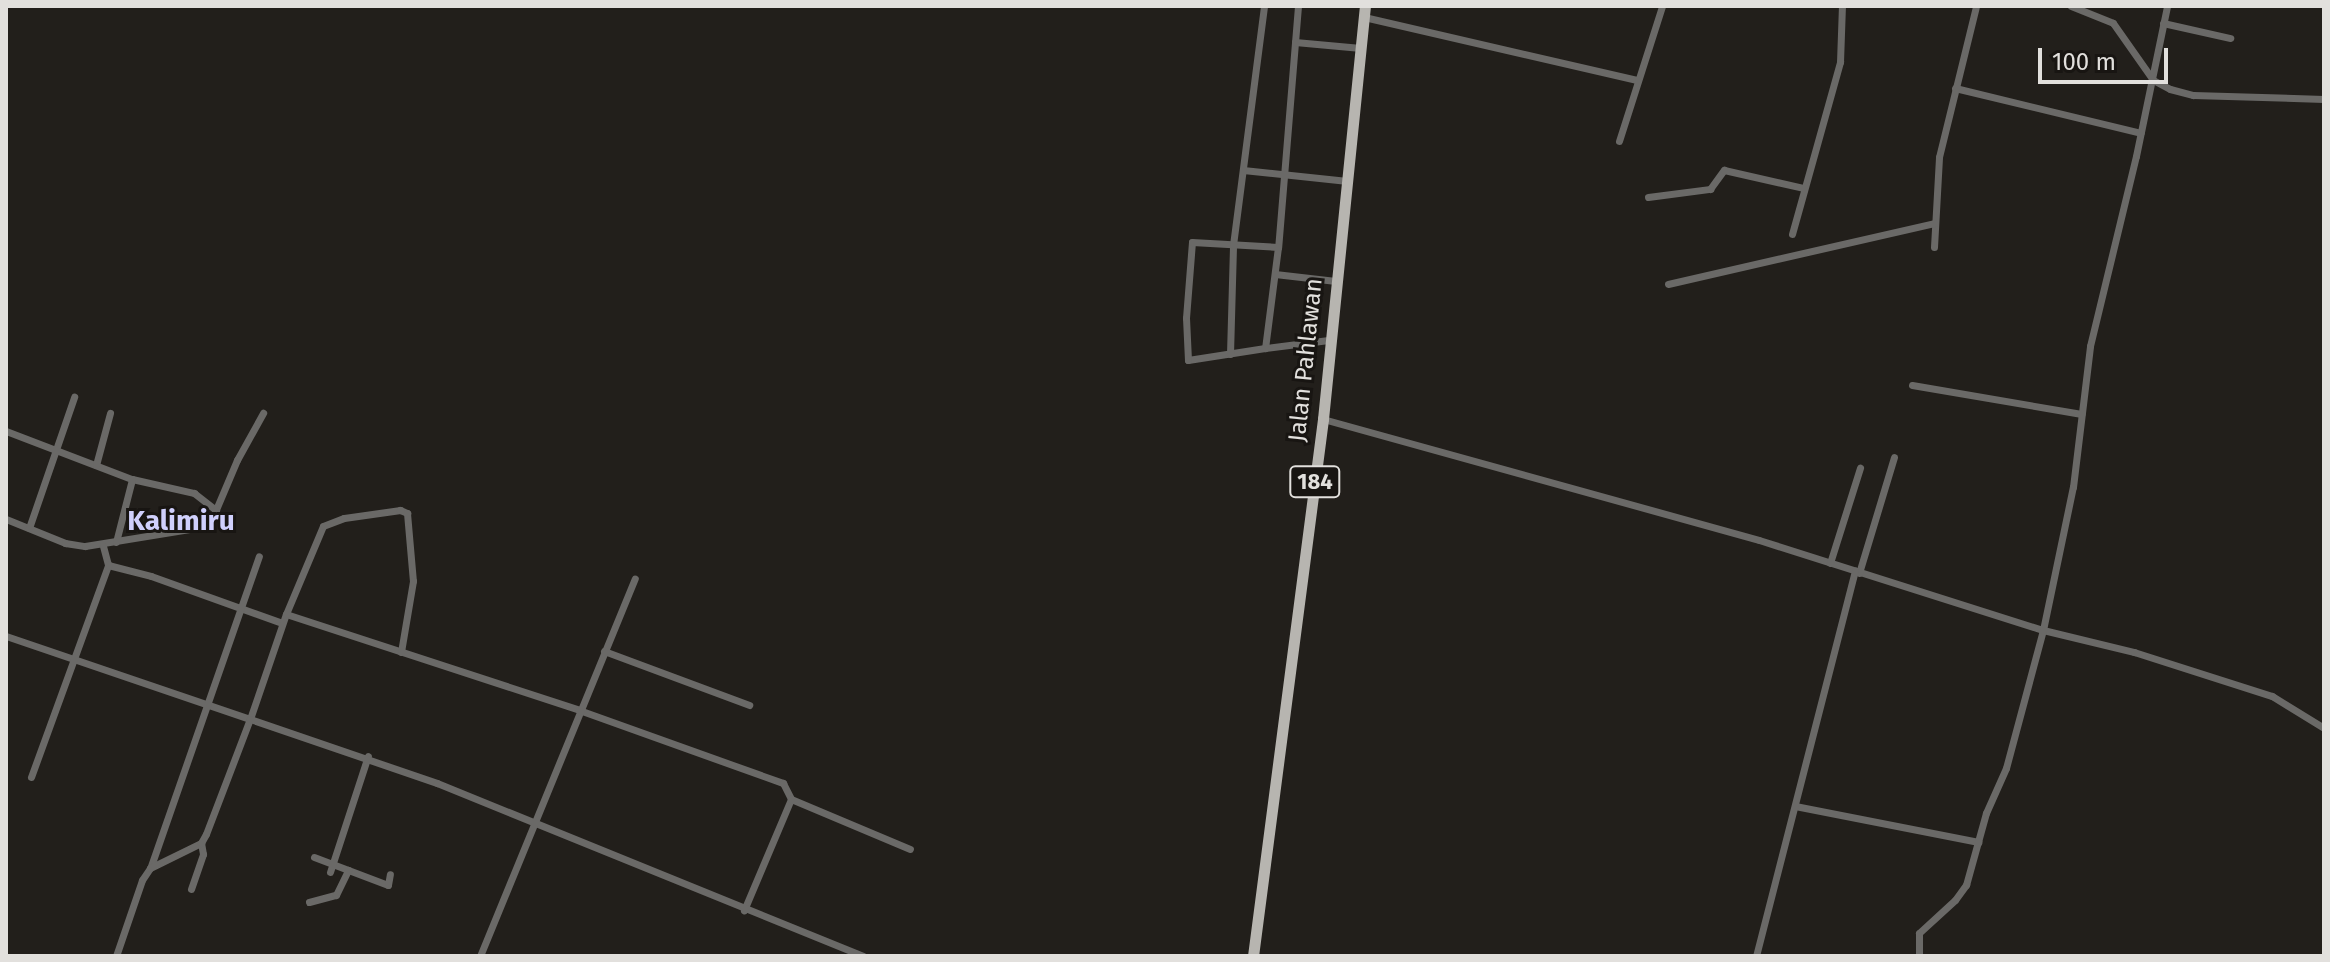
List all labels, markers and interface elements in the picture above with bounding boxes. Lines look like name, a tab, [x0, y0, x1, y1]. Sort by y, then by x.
scale bar	[2042, 32, 2172, 82]
text: 100 m	[2052, 48, 2116, 76]
street label: Jalan Pahlawan	[1283, 277, 1329, 443]
road number: 184	[1289, 464, 1341, 500]
district label: Kalimiru	[127, 504, 235, 538]

